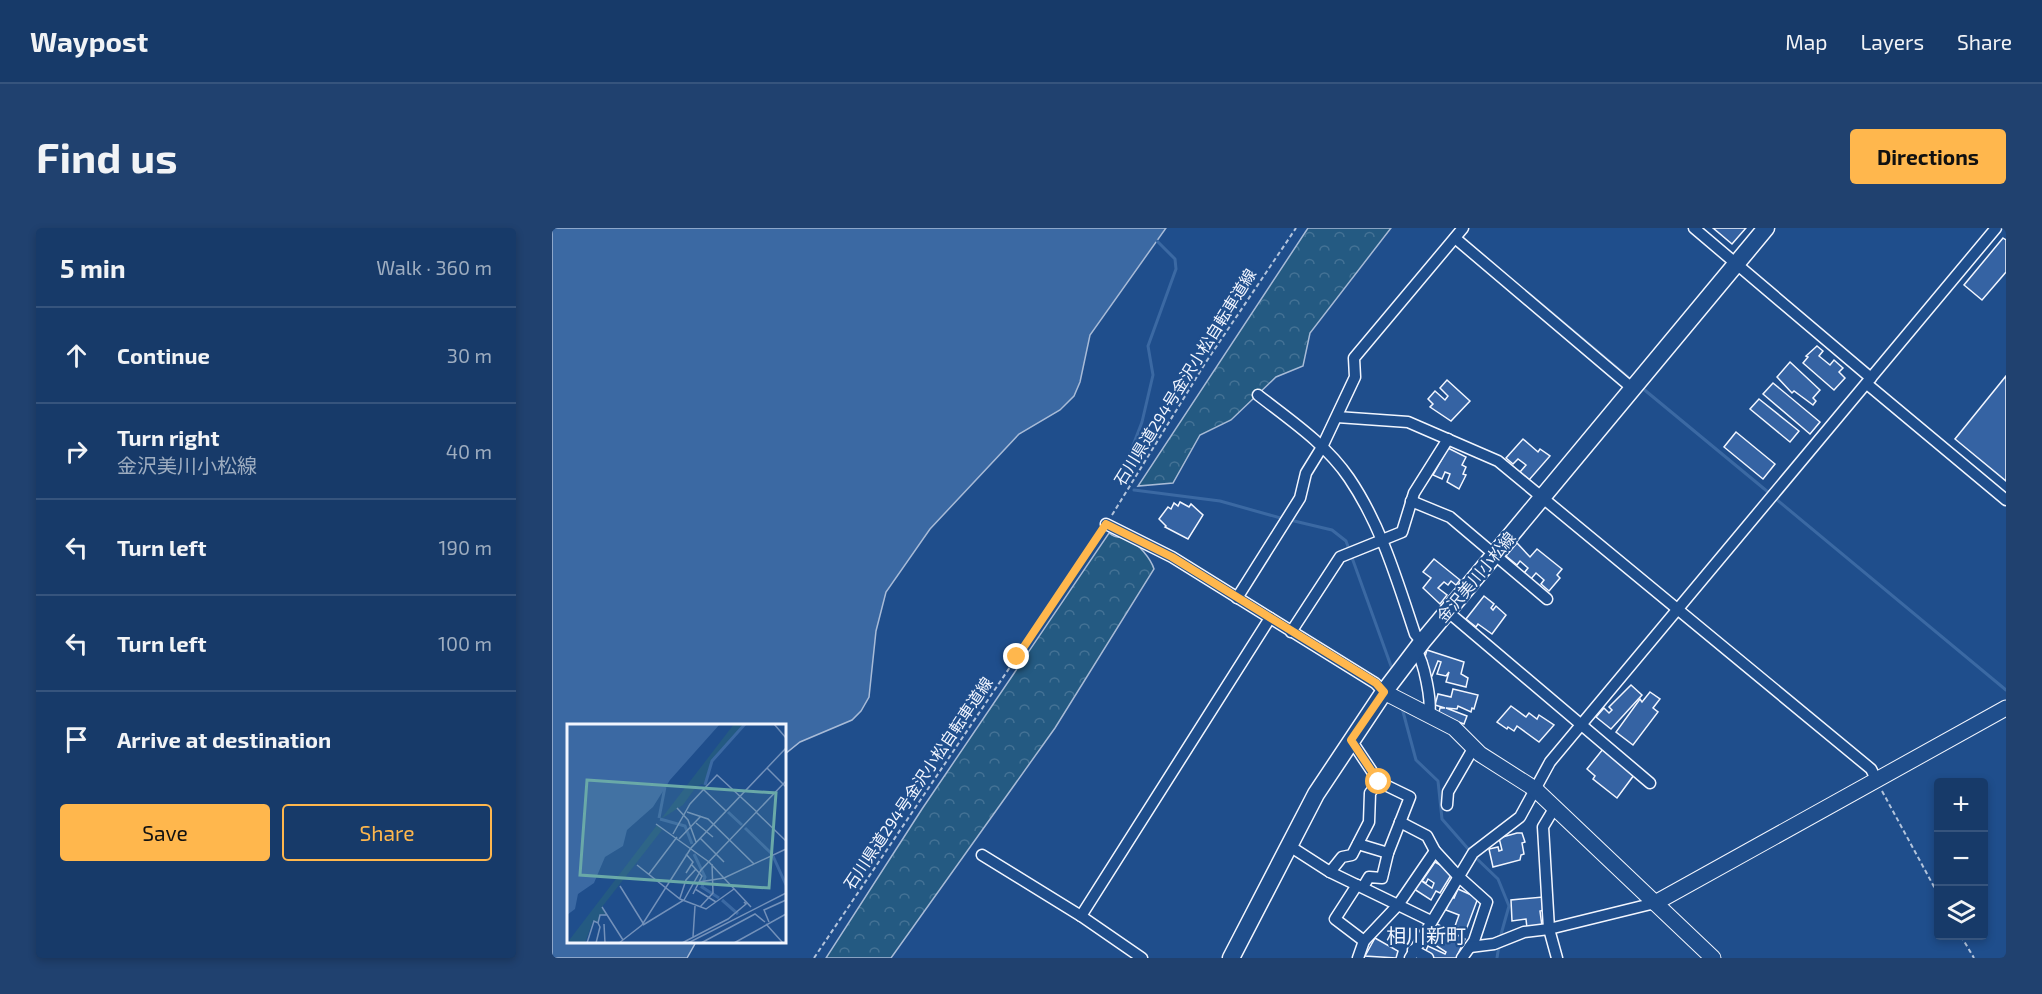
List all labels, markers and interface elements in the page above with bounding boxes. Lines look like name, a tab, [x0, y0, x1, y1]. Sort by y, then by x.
text: Waypost	[30, 24, 148, 58]
text: Map	[1785, 29, 1827, 54]
text: Layers	[1860, 29, 1924, 54]
text: Share	[1957, 29, 2012, 54]
button: Directions	[1850, 129, 2006, 184]
text: Find us	[36, 131, 178, 181]
text: 5 min	[60, 252, 126, 283]
text: Walk · 360 m	[376, 255, 492, 279]
street label: 石川県道294号金沢小松自転車道線	[1110, 265, 1259, 489]
icon: ahead	[60, 339, 93, 372]
text: Continue	[117, 342, 210, 368]
text: 30 m	[447, 343, 492, 367]
text: Turn right	[117, 424, 219, 450]
icon: right	[60, 435, 93, 468]
text: 40 m	[446, 439, 492, 463]
text: 金沢美川小松線	[117, 453, 257, 477]
street label: 金沢美川小松線	[1432, 528, 1519, 626]
icon: left	[60, 531, 93, 564]
text: Turn left	[117, 534, 206, 560]
text: 190 m	[439, 535, 492, 559]
icon: left	[60, 627, 93, 660]
text: Turn left	[117, 630, 206, 656]
text: 100 m	[438, 631, 492, 655]
route end	[1003, 643, 1029, 669]
street label: 石川県道294号金沢小松自転車道線	[839, 673, 996, 892]
icon: arrive	[60, 723, 93, 756]
inset map	[567, 724, 786, 943]
text: Arrive at destination	[117, 726, 331, 752]
route start	[1365, 768, 1391, 794]
map controls	[1934, 778, 1988, 940]
button: +	[1934, 778, 1988, 832]
button: Save	[60, 804, 270, 861]
button: Share	[282, 804, 492, 861]
button: −	[1934, 832, 1988, 886]
button: layers	[1934, 886, 1988, 940]
district label: 相川新町	[1386, 923, 1466, 947]

